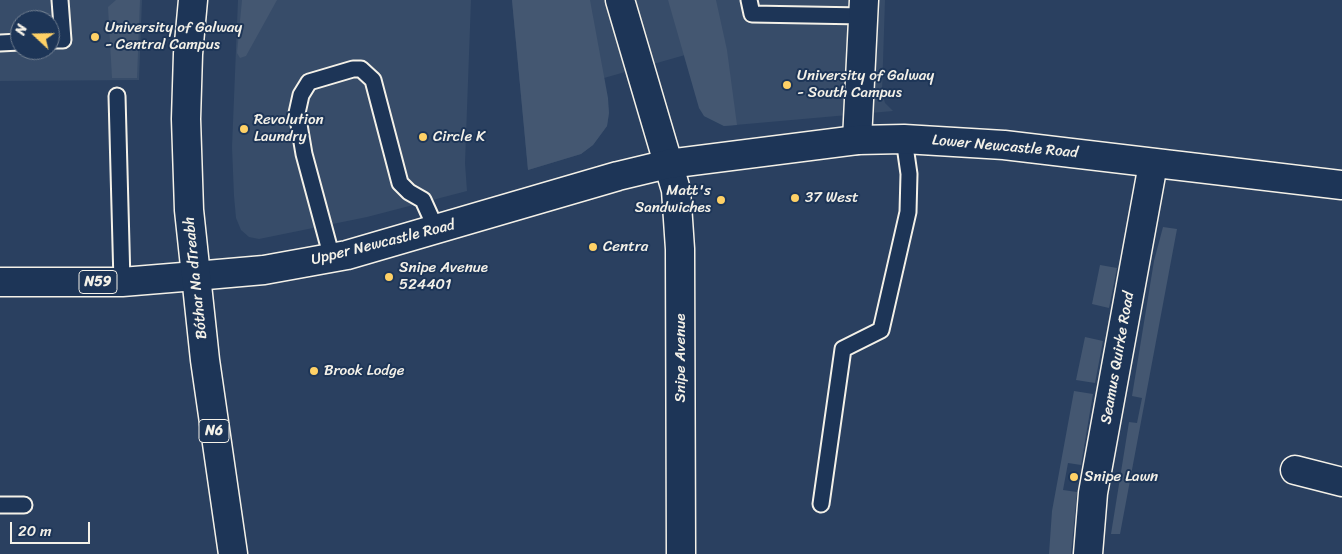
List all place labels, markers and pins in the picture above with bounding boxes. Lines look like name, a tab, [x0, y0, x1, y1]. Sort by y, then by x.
place label: University of Galway - Central Campus	[105, 19, 242, 54]
marker: University of Galway - Central Campus	[89, 31, 101, 43]
place label: University of Galway - South Campus	[797, 67, 934, 102]
marker: University of Galway - South Campus	[781, 79, 793, 91]
place label: Revolution Laundry	[254, 111, 324, 146]
marker: Revolution Laundry	[238, 123, 250, 135]
place label: Circle K	[433, 128, 485, 146]
marker: Circle K	[417, 131, 429, 143]
place label: Matt's Sandwiches	[635, 182, 711, 217]
place label: 37 West	[805, 189, 858, 207]
marker: 37 West	[789, 192, 801, 204]
marker: Matt's Sandwiches	[715, 194, 727, 206]
place label: Centra	[603, 238, 648, 256]
marker: Centra	[587, 241, 599, 253]
place label: Snipe Avenue 524401	[399, 259, 488, 294]
marker: Snipe Avenue 524401	[383, 271, 395, 283]
place label: Brook Lodge	[324, 362, 404, 380]
marker: Brook Lodge	[308, 365, 320, 377]
place label: Snipe Lawn	[1084, 468, 1158, 486]
marker: Snipe Lawn	[1068, 471, 1080, 483]

